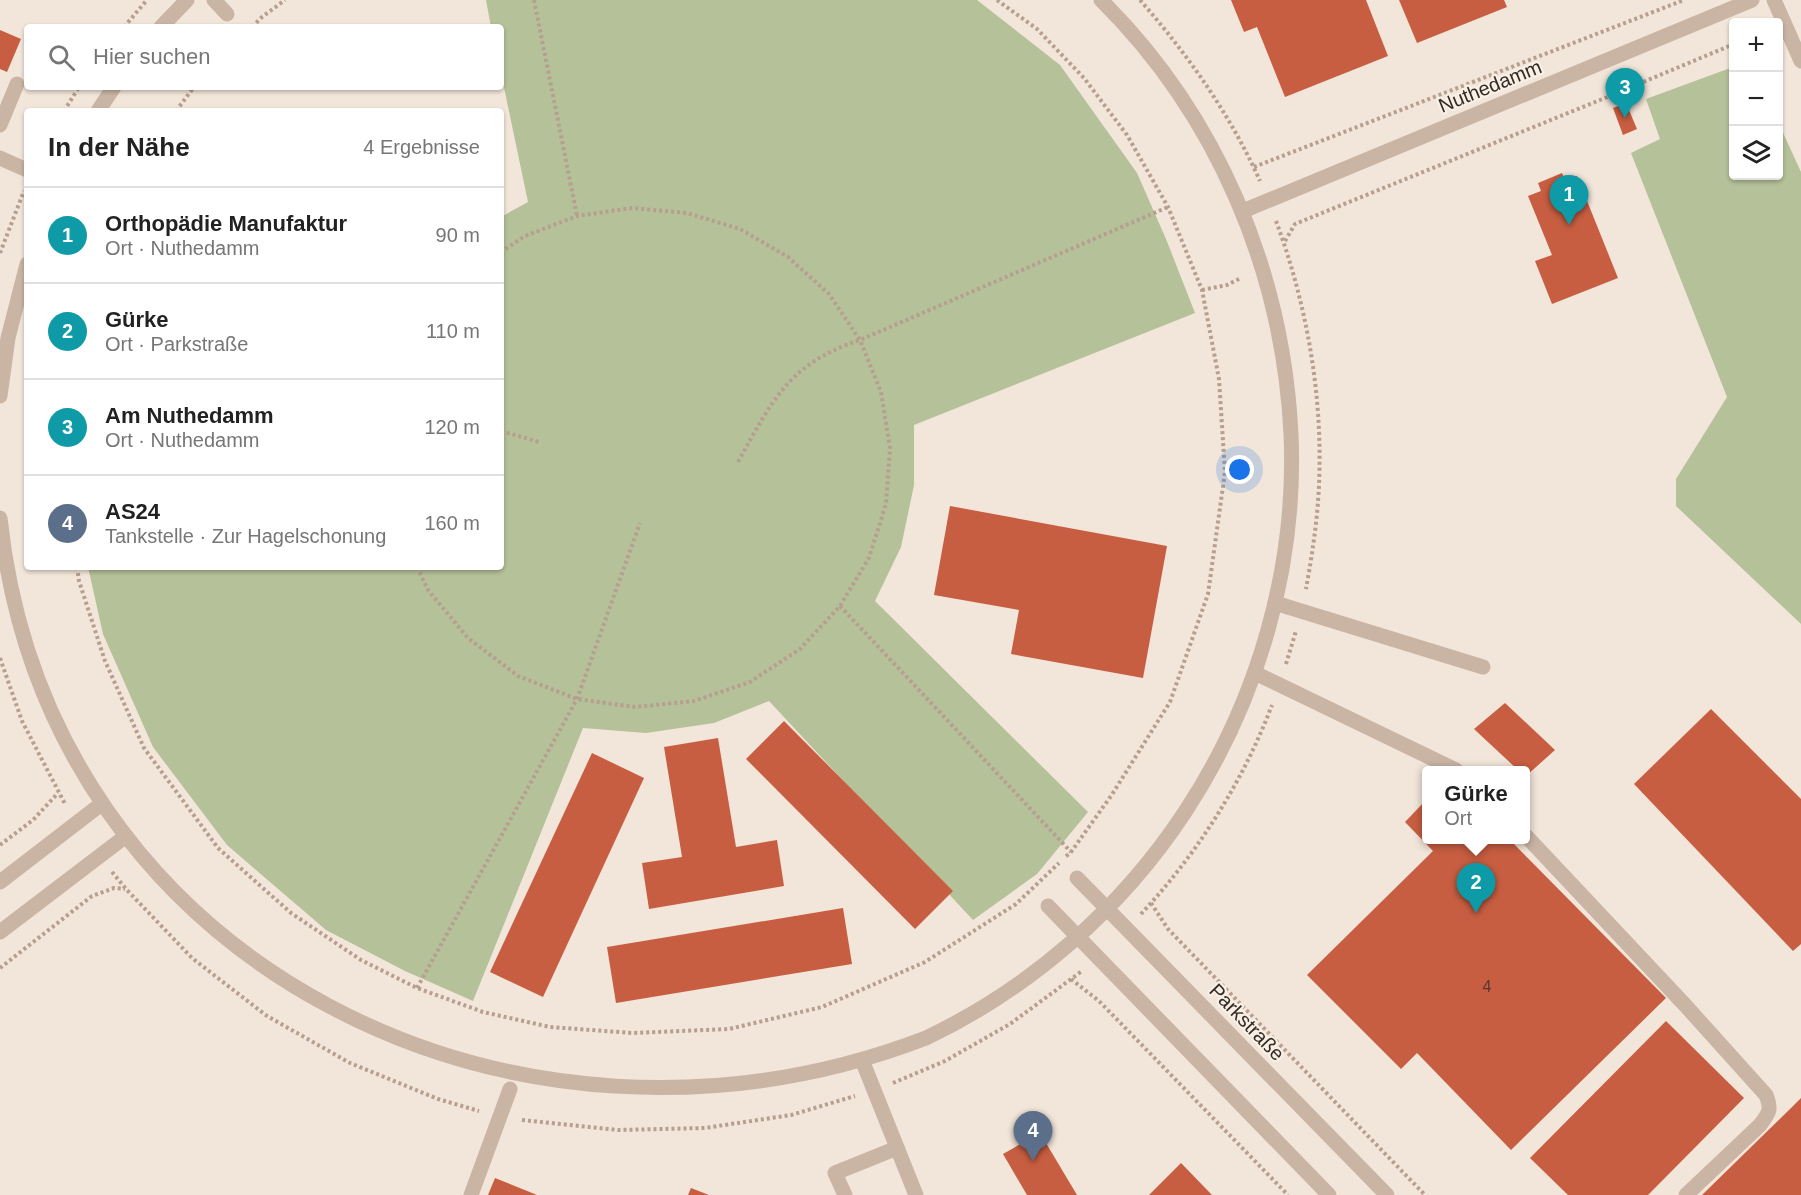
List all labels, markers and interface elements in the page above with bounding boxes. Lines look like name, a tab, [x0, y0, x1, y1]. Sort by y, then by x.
map controls	[1729, 18, 1783, 180]
button: +	[1729, 18, 1783, 72]
search box	[24, 24, 504, 90]
icon: search	[45, 41, 78, 74]
text: Hier suchen	[93, 44, 210, 69]
street label: Nuthedamm	[1435, 55, 1545, 117]
pin: 3	[1606, 68, 1644, 118]
button: −	[1729, 72, 1783, 126]
button: layers	[1729, 126, 1783, 180]
text: In der Nähe	[48, 132, 190, 162]
text: 4 Ergebnisse	[363, 136, 480, 158]
pin: 1	[1550, 176, 1588, 225]
text: Orthopädie Manufaktur	[105, 211, 347, 236]
text: 1	[62, 224, 73, 246]
text: 90 m	[436, 224, 480, 246]
text: Ort · Nuthedamm	[105, 237, 259, 259]
text: Gürke	[105, 307, 169, 332]
text: 2	[62, 320, 73, 342]
text: 110 m	[426, 320, 480, 342]
text: Ort · Parkstraße	[105, 333, 248, 355]
text: Am Nuthedamm	[105, 403, 274, 428]
text: 3	[62, 416, 73, 438]
text: 120 m	[424, 416, 480, 438]
text: Ort · Nuthedamm	[105, 429, 259, 451]
your location	[1225, 455, 1254, 484]
text: AS24	[105, 499, 160, 524]
text: 4	[62, 512, 73, 534]
text: 160 m	[424, 512, 480, 534]
text: Tankstelle · Zur Hagelschonung	[105, 525, 386, 547]
popup	[1422, 766, 1530, 844]
text: Gürke	[1444, 781, 1508, 806]
text: Ort	[1444, 807, 1472, 829]
pin: 2	[1456, 864, 1496, 913]
house number: 4	[1483, 978, 1492, 995]
street label: Parkstraße	[1205, 979, 1289, 1065]
pin: 4	[1014, 1112, 1052, 1161]

